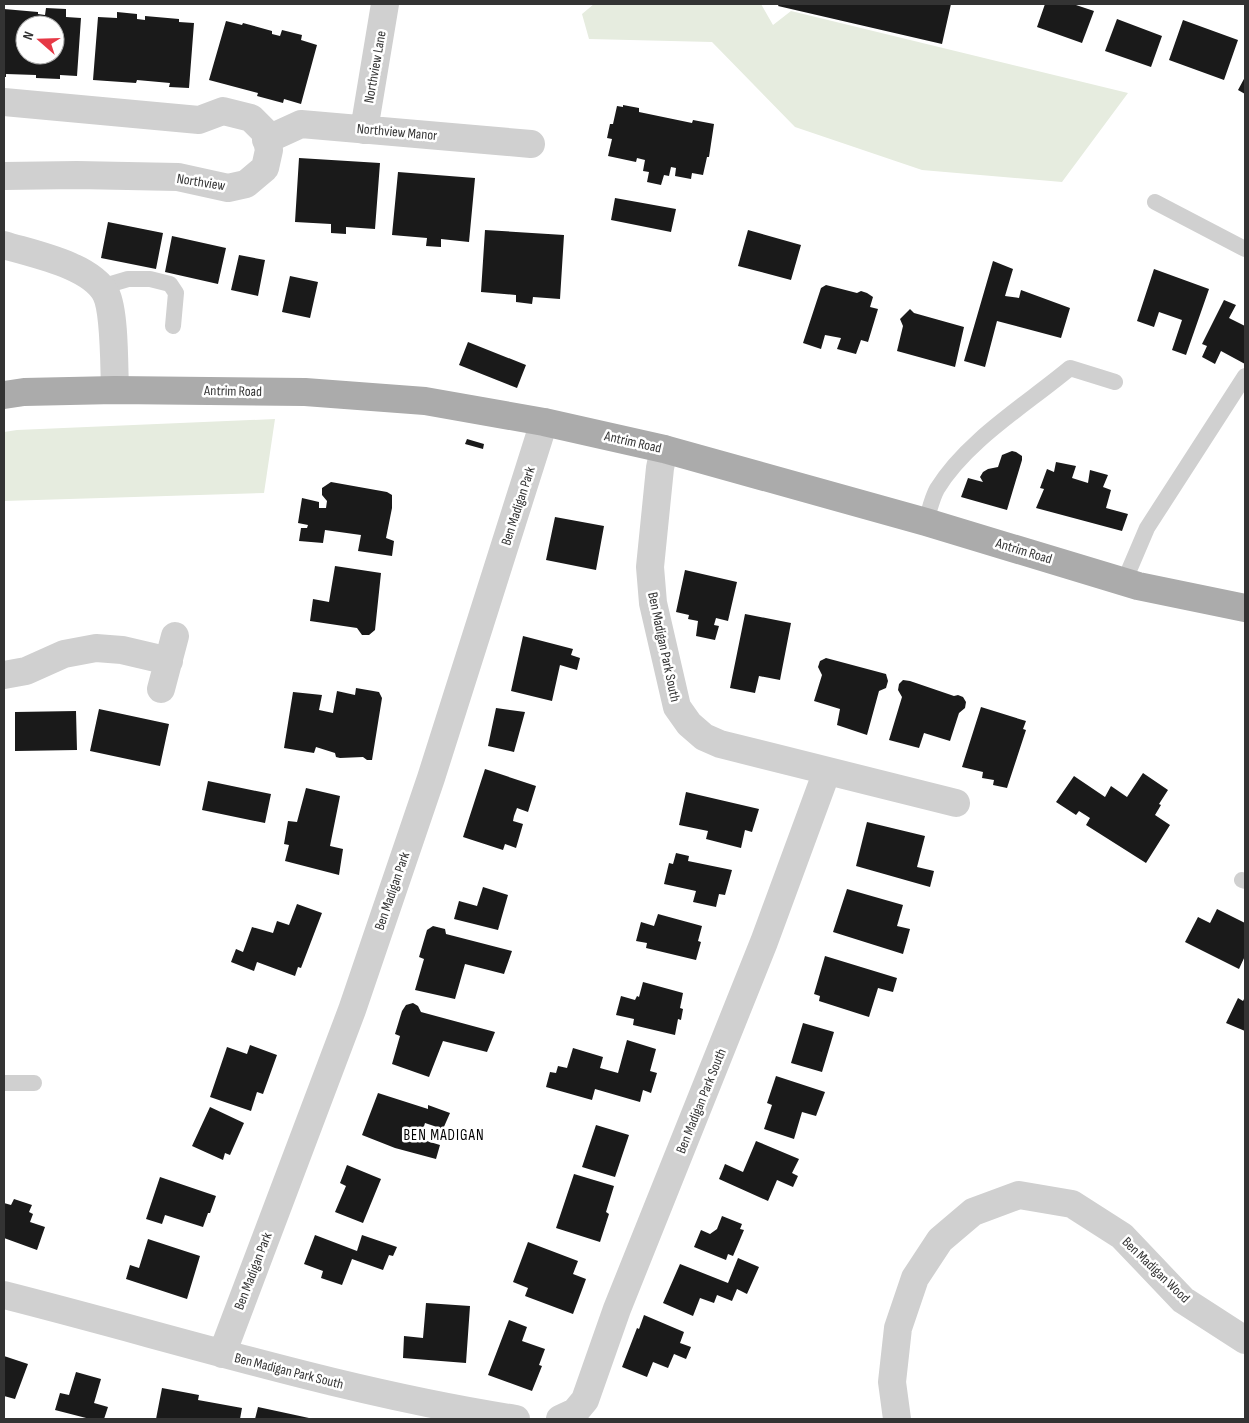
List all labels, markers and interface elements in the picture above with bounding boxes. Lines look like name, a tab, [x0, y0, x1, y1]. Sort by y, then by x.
north arrow	[15, 15, 65, 65]
text: N	[19, 29, 38, 42]
street label: Northview Lane	[360, 29, 390, 105]
street label: Northview Manor	[356, 120, 438, 144]
street label: Northview	[176, 170, 227, 194]
street label: Antrim Road	[203, 382, 262, 400]
street label: Antrim Road	[602, 427, 663, 457]
street label: Ben Madigan Park	[497, 464, 539, 547]
street label: Antrim Road	[993, 534, 1054, 568]
street label: Ben Madigan Park South	[644, 591, 684, 703]
street label: Ben Madigan Park	[371, 849, 414, 932]
street label: Ben Madigan Park South	[672, 1046, 730, 1156]
district label: BEN MADIGAN	[403, 1126, 485, 1145]
street label: Ben Madigan Park	[230, 1229, 276, 1312]
street label: Ben Madigan Wood	[1119, 1233, 1194, 1307]
street label: Ben Madigan Park South	[233, 1349, 345, 1393]

